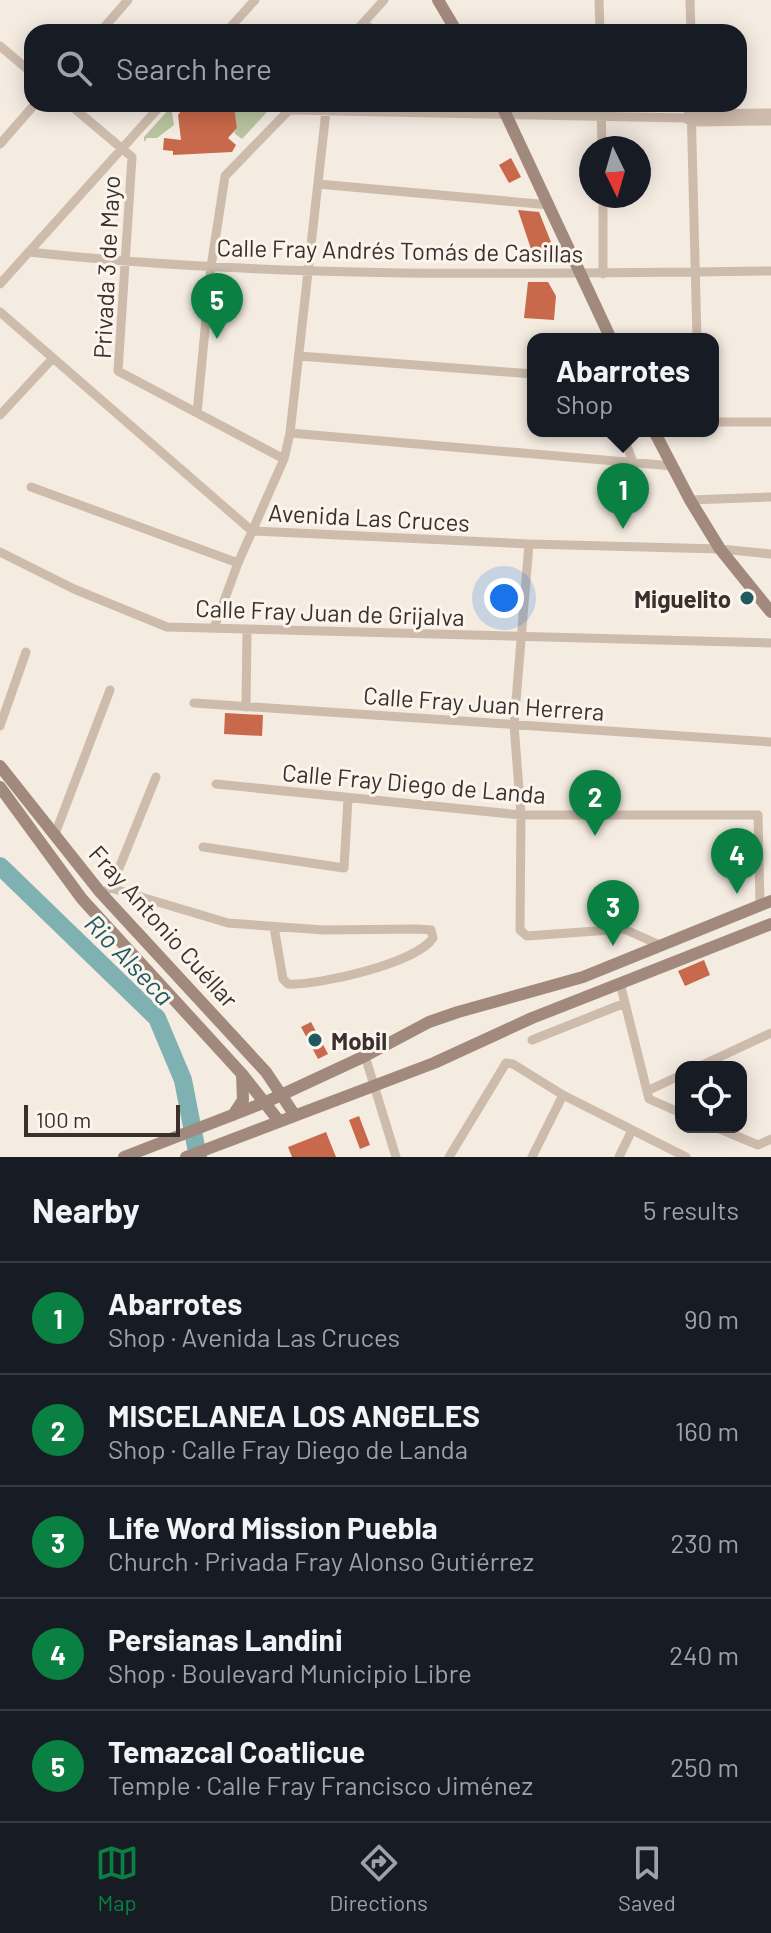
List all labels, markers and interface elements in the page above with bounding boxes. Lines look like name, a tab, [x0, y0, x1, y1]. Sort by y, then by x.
search box	[24, 24, 747, 112]
icon: search	[52, 46, 96, 90]
text: Search here	[116, 50, 272, 86]
north arrow	[579, 136, 651, 208]
street label: Privada 3 de Mayo	[87, 175, 125, 359]
street label: Calle Fray Andrés Tomás de Casillas	[216, 232, 584, 268]
pin: 5	[191, 273, 243, 339]
popup	[527, 333, 719, 437]
text: Abarrotes	[556, 352, 690, 388]
text: Shop	[556, 388, 613, 419]
pin: 1	[597, 463, 649, 529]
street label: Avenida Las Cruces	[267, 497, 471, 537]
your location	[484, 578, 524, 618]
place label: Miguelito	[634, 584, 731, 613]
marker: Miguelito	[738, 589, 756, 607]
street label: Calle Fray Juan de Grijalva	[195, 593, 465, 631]
street label: Calle Fray Juan Herrera	[362, 680, 606, 726]
street label: Calle Fray Diego de Landa	[281, 757, 547, 809]
pin: 2	[569, 770, 621, 836]
pin: 4	[711, 828, 763, 894]
street label: Fray Antonio Cuéllar	[84, 839, 245, 1013]
pin: 3	[587, 880, 639, 946]
water label: Rio Alseca	[79, 907, 181, 1011]
place label: Mobil	[331, 1026, 387, 1055]
marker: Mobil	[306, 1031, 324, 1049]
map controls	[675, 1061, 747, 1133]
button: locate	[675, 1061, 747, 1133]
scale bar	[24, 1101, 180, 1137]
text: 100 m	[36, 1106, 91, 1132]
text: Nearby	[32, 1189, 140, 1230]
text: 5 results	[643, 1194, 739, 1225]
text: Abarrotes	[108, 1285, 242, 1321]
text: 1	[53, 1303, 63, 1334]
text: 90 m	[684, 1303, 739, 1334]
text: Shop · Avenida Las Cruces	[108, 1321, 400, 1352]
text: MISCELANEA LOS ANGELES	[108, 1397, 480, 1433]
text: 2	[51, 1415, 65, 1446]
text: 160 m	[675, 1415, 739, 1446]
text: Shop · Calle Fray Diego de Landa	[108, 1433, 468, 1464]
text: Life Word Mission Puebla	[108, 1509, 438, 1545]
text: 3	[51, 1527, 65, 1558]
text: 230 m	[670, 1527, 739, 1558]
text: Church · Privada Fray Alonso Gutiérrez	[108, 1545, 534, 1576]
text: Persianas Landini	[108, 1621, 343, 1657]
text: 4	[50, 1639, 66, 1670]
text: 240 m	[669, 1639, 739, 1670]
text: Shop · Boulevard Municipio Libre	[108, 1657, 472, 1688]
text: Temazcal Coatlicue	[108, 1733, 365, 1769]
text: 5	[51, 1751, 65, 1782]
text: 250 m	[670, 1751, 739, 1782]
text: Temple · Calle Fray Francisco Jiménez	[108, 1769, 533, 1800]
tab: Map	[95, 1841, 139, 1915]
tab: Directions	[329, 1841, 428, 1915]
tab: Saved	[618, 1841, 676, 1915]

